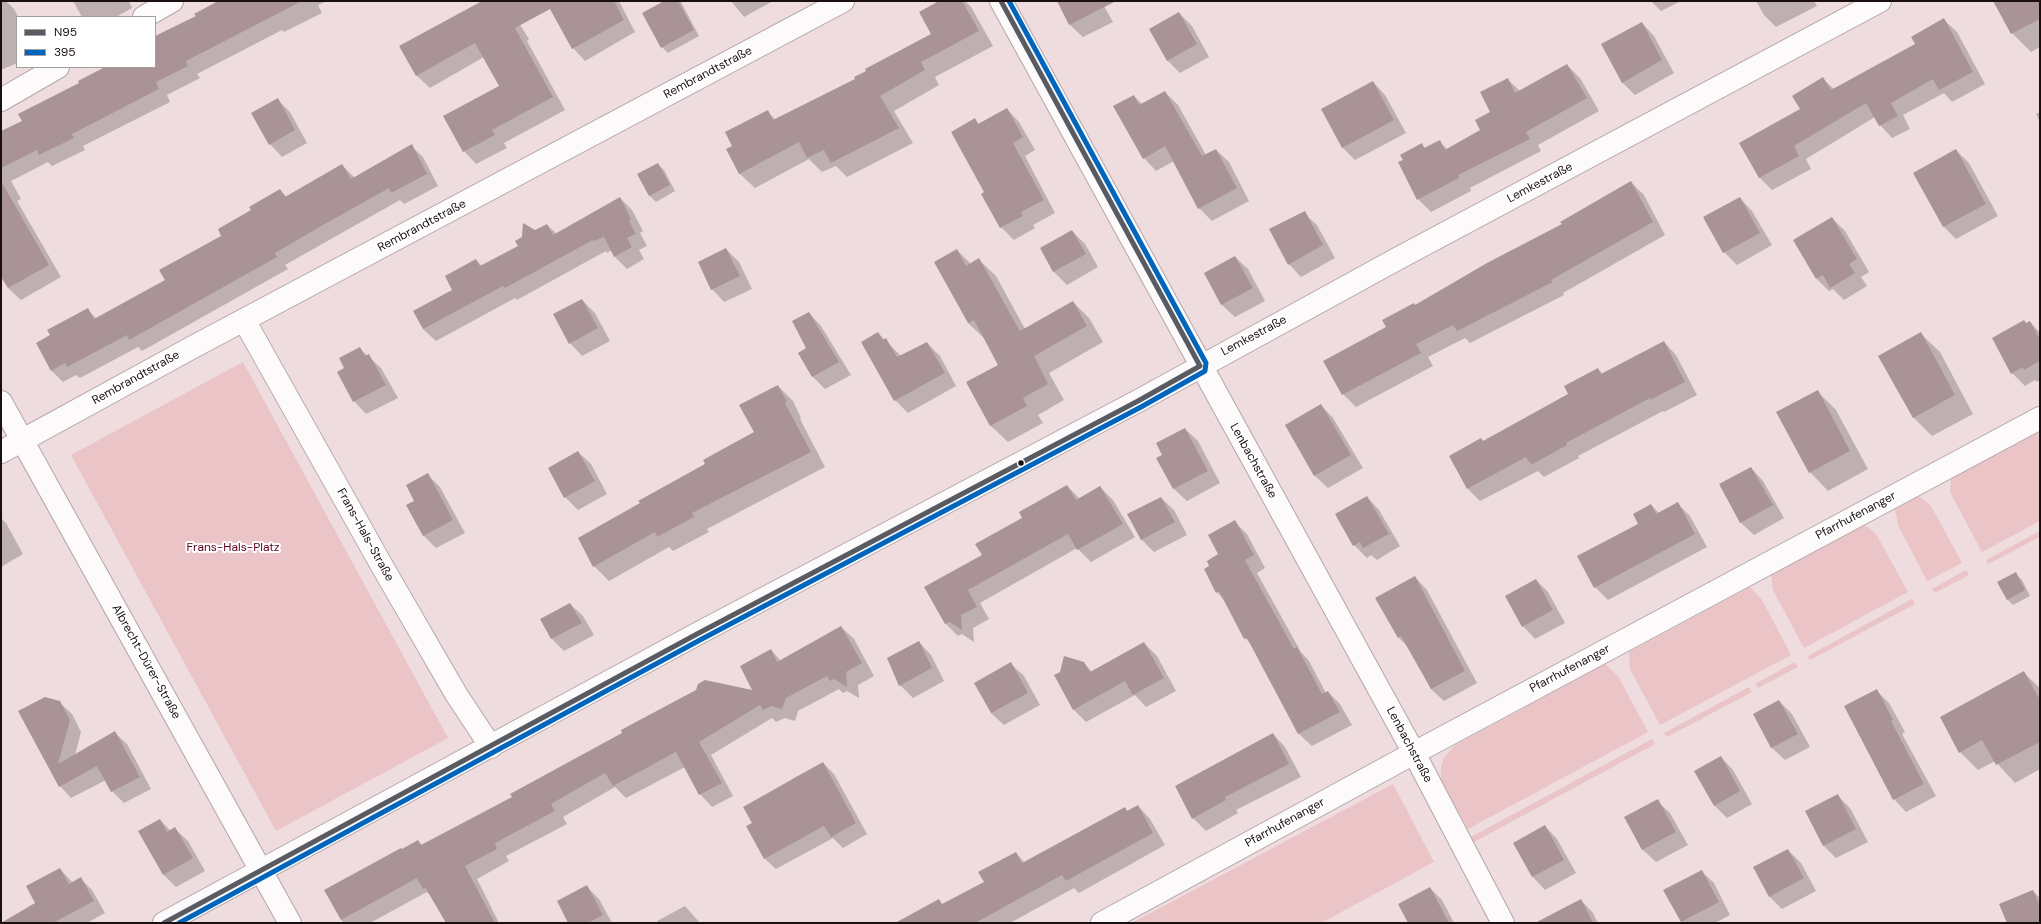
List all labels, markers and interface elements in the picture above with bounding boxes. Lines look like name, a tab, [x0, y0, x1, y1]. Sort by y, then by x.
legend	[16, 16, 156, 68]
text: N95	[54, 24, 77, 40]
text: 395	[54, 44, 76, 60]
street label: Rembrandtstraße	[661, 44, 755, 102]
street label: Lemkestraße	[1505, 160, 1575, 206]
street label: Rembrandtstraße	[375, 197, 469, 255]
street label: Lemkestraße	[1219, 313, 1289, 359]
street label: Rembrandtstraße	[90, 348, 182, 408]
street label: Lenbachstraße	[1226, 421, 1280, 501]
unlabelled marker	[1016, 458, 1026, 468]
street label: Frans-Hals-Straße	[334, 486, 396, 584]
street label: Pfarrhufenanger	[1813, 489, 1899, 543]
park label: Frans-Hals-Platz	[187, 541, 279, 555]
street label: Albrecht-Dürer-Straße	[109, 602, 183, 722]
street label: Pfarrhufenanger	[1527, 642, 1613, 696]
street label: Lenbachstraße	[1383, 705, 1435, 785]
street label: Pfarrhufenanger	[1243, 795, 1327, 851]

